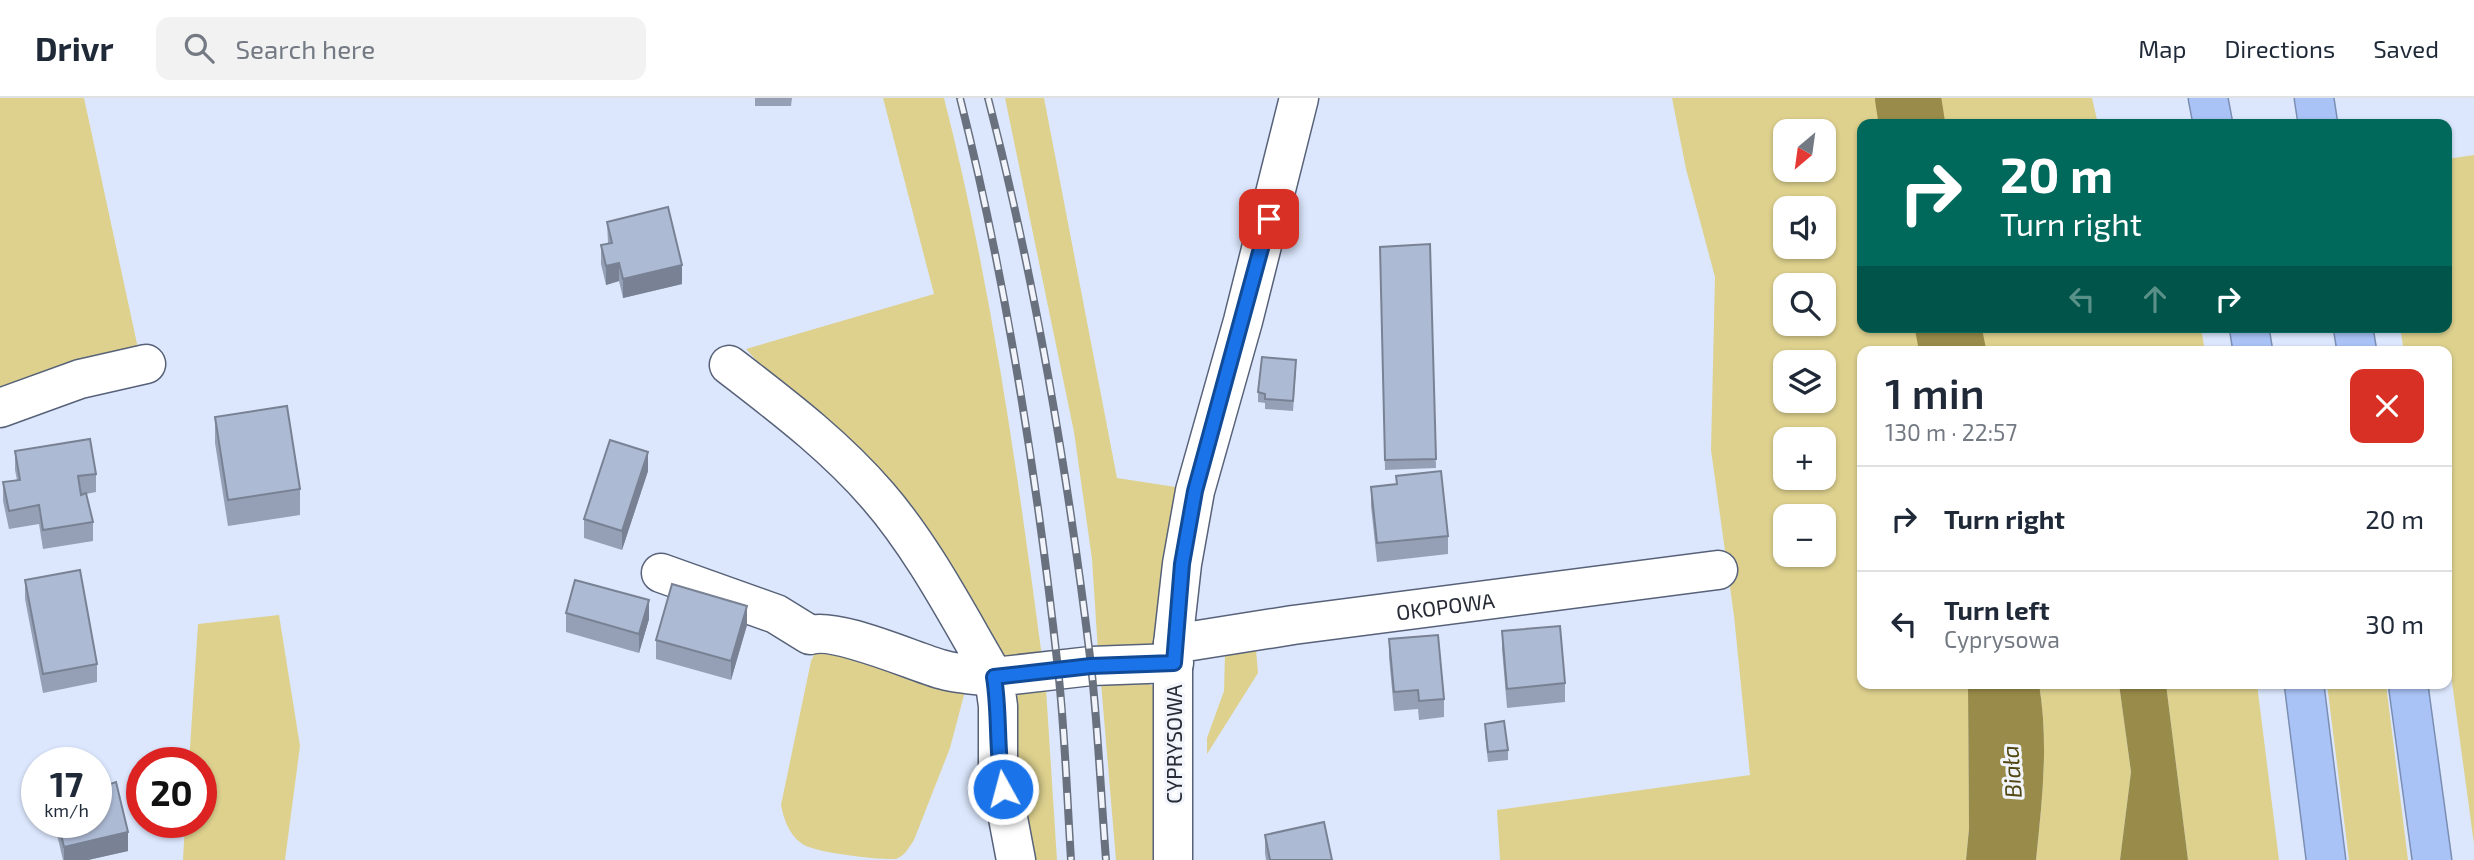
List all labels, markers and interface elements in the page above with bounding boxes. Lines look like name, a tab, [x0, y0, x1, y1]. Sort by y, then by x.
search box	[156, 17, 646, 80]
text: Drivr	[35, 28, 114, 68]
icon: search	[180, 29, 218, 67]
text: Search here	[236, 33, 375, 64]
text: Map	[2138, 34, 2186, 63]
text: Directions	[2224, 34, 2335, 63]
text: Saved	[2373, 34, 2439, 63]
north arrow	[1773, 119, 1836, 182]
map controls	[1773, 119, 1836, 567]
text: 20 m	[2000, 144, 2113, 203]
icon: right	[1885, 147, 1976, 238]
pin	[1239, 189, 1299, 249]
button: sound	[1773, 196, 1836, 259]
icon: arrive	[1250, 200, 1288, 238]
text: Turn right	[2000, 204, 2142, 242]
button: search	[1773, 273, 1836, 336]
icon: left	[2063, 280, 2101, 318]
icon: ahead	[2136, 280, 2174, 318]
icon: right	[2209, 280, 2247, 318]
button: layers	[1773, 350, 1836, 413]
text: 1 min	[1885, 367, 1985, 417]
button: close	[2350, 369, 2424, 443]
text: 130 m · 22:57	[1885, 418, 2017, 446]
button: +	[1773, 427, 1836, 490]
icon: right	[1885, 500, 1923, 538]
text: Turn right	[1944, 503, 2065, 534]
text: 20 m	[2365, 503, 2424, 534]
button: −	[1773, 504, 1836, 567]
street label: OKOPOWA	[1395, 587, 1496, 624]
text: Turn left	[1944, 594, 2050, 625]
icon: left	[1885, 605, 1923, 643]
text: 30 m	[2365, 608, 2424, 639]
text: Cyprysowa	[1944, 625, 2060, 653]
street label: CYPRYSOWA	[1161, 684, 1186, 804]
water label: Biała	[1995, 745, 2027, 799]
speed limit sign: 20	[126, 747, 217, 838]
position arrow	[966, 752, 1040, 826]
text: 17	[50, 762, 83, 804]
text: km/h	[44, 799, 89, 821]

